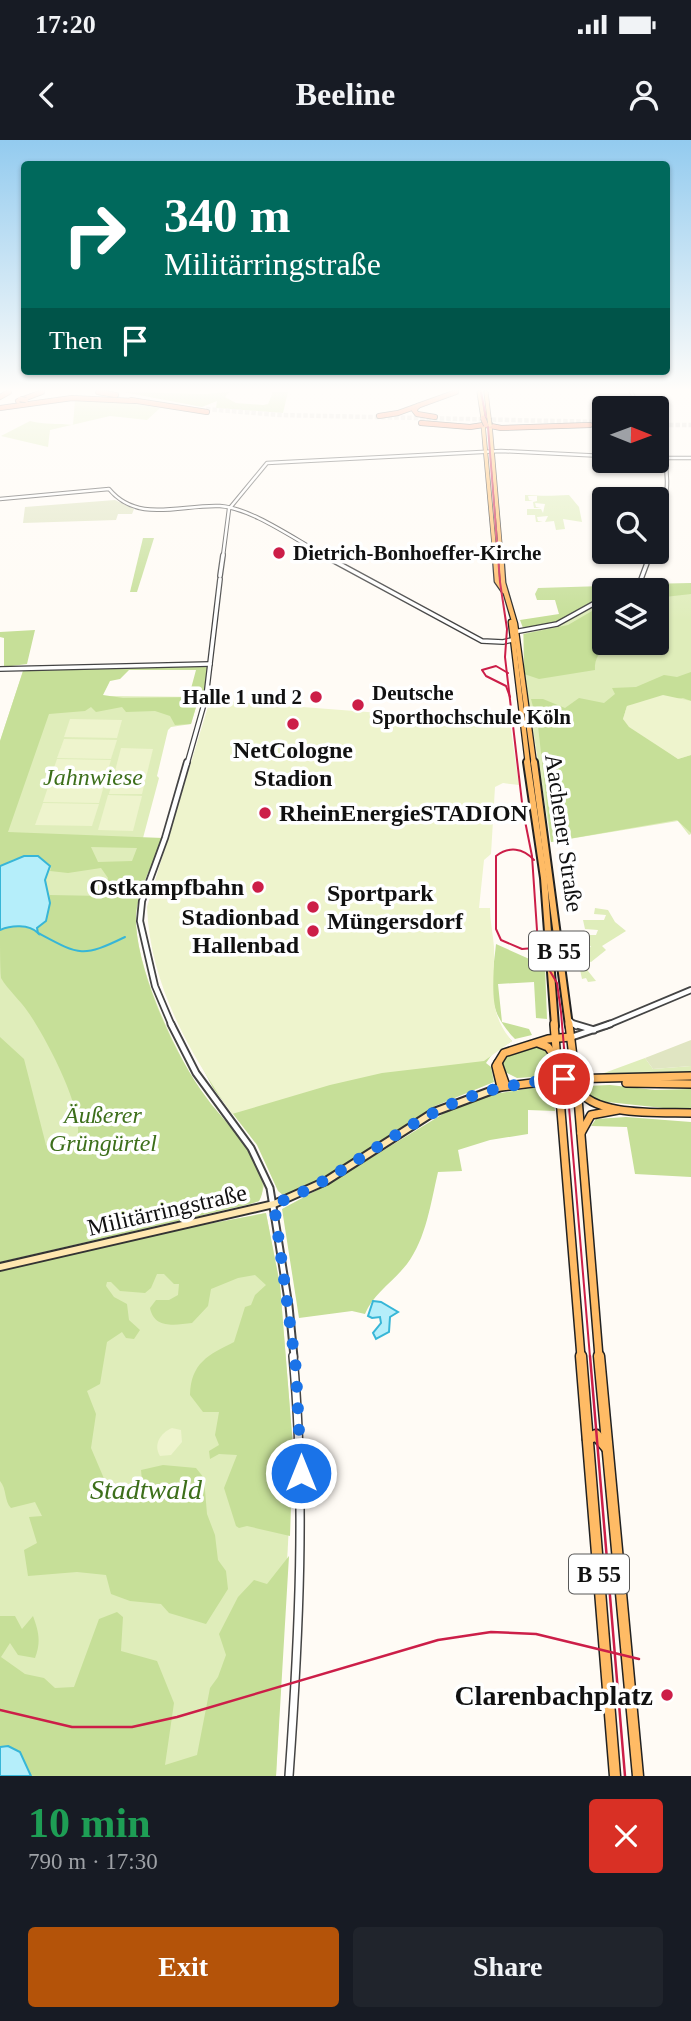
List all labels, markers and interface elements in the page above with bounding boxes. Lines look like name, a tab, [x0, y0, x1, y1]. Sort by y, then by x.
text: 17:20	[35, 10, 96, 39]
icon: back	[28, 76, 66, 114]
text: Beeline	[296, 76, 395, 112]
icon: person	[625, 76, 663, 114]
text: 340 m	[164, 188, 291, 243]
icon: right	[49, 189, 140, 280]
text: Militärringstraße	[164, 246, 381, 282]
icon: arrive	[116, 322, 154, 360]
text: Then	[49, 326, 102, 355]
north arrow	[592, 396, 668, 472]
map controls	[592, 396, 669, 655]
button: search	[592, 487, 669, 564]
place label: Dietrich-Bonhoeffer-Kirche	[293, 541, 541, 565]
marker: Dietrich-Bonhoeffer-Kirche	[271, 545, 287, 561]
button: layers	[592, 578, 669, 655]
place label: Deutsche Sporthochschule Köln	[372, 681, 571, 729]
place label: Halle 1 und 2	[182, 685, 302, 709]
marker: Halle 1 und 2	[308, 689, 324, 705]
marker: Deutsche Sporthochschule Köln	[350, 697, 366, 713]
marker: NetCologne Stadion	[285, 716, 301, 732]
place label: NetCologne Stadion	[233, 737, 353, 791]
street label: Aachener Straße	[540, 752, 588, 914]
park label: Jahnwiese	[43, 764, 143, 790]
place label: RheinEnergieSTADION	[279, 800, 529, 826]
marker: RheinEnergieSTADION	[257, 805, 273, 821]
place label: Ostkampfbahn	[89, 874, 244, 900]
marker: Ostkampfbahn	[250, 879, 266, 895]
place label: Sportpark Müngersdorf	[327, 880, 464, 934]
marker: Sportpark Müngersdorf	[305, 899, 321, 915]
place label: Stadionbad Hallenbad	[182, 904, 300, 958]
marker: Stadionbad Hallenbad	[305, 923, 321, 939]
road number: B 55	[529, 932, 589, 971]
pin	[534, 1049, 594, 1109]
icon: arrive	[545, 1060, 583, 1098]
park label: Äußerer Grüngürtel	[49, 1102, 157, 1156]
street label: Militärringstraße	[85, 1179, 249, 1241]
position arrow	[264, 1436, 338, 1510]
park label: Stadtwald	[90, 1474, 203, 1505]
road number: B 55	[569, 1554, 629, 1594]
place label: Clarenbachplatz	[454, 1680, 653, 1711]
marker: Clarenbachplatz	[659, 1687, 675, 1703]
button: close	[589, 1799, 663, 1873]
text: 10 min	[28, 1800, 151, 1846]
text: 790 m · 17:30	[28, 1849, 158, 1874]
button: Exit	[28, 1927, 339, 2007]
button: Share	[353, 1927, 663, 2007]

